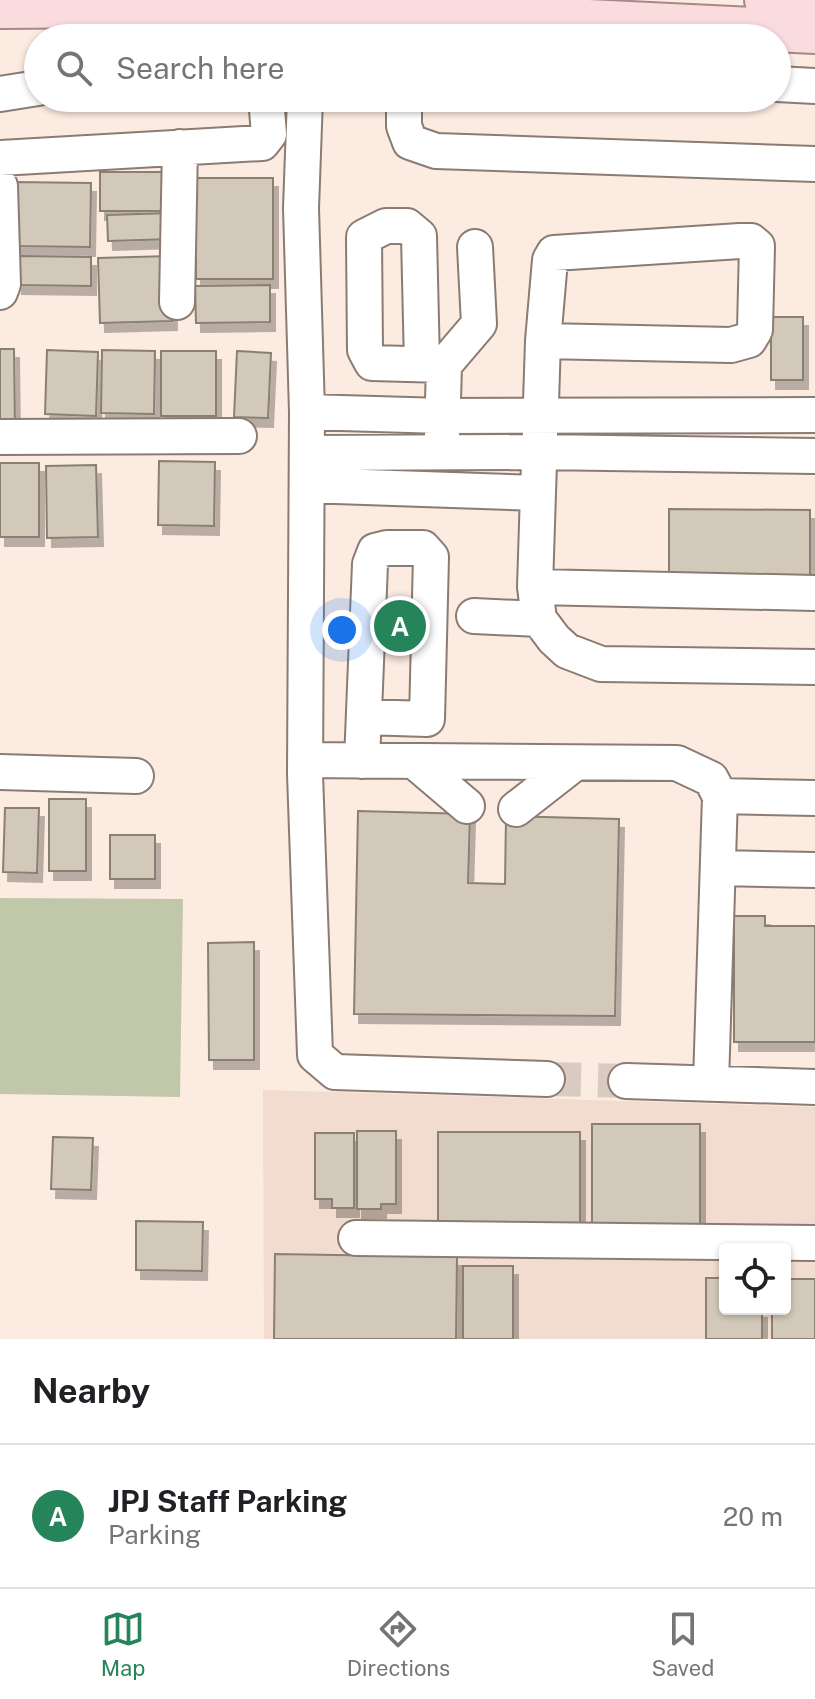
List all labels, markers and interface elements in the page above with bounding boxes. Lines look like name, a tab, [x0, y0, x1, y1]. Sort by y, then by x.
search box	[24, 24, 791, 112]
icon: search	[52, 46, 96, 90]
text: Search here	[116, 50, 284, 86]
pin: A	[374, 596, 426, 656]
your location	[322, 610, 362, 650]
map controls	[719, 1243, 791, 1315]
button: locate	[719, 1243, 791, 1315]
text: Nearby	[32, 1371, 150, 1411]
text: JPJ Staff Parking	[108, 1483, 347, 1519]
text: A	[49, 1501, 67, 1532]
text: 20 m	[723, 1501, 783, 1532]
text: Parking	[108, 1519, 201, 1550]
tab: Map	[101, 1607, 145, 1681]
tab: Directions	[347, 1607, 450, 1681]
tab: Saved	[651, 1607, 714, 1681]

